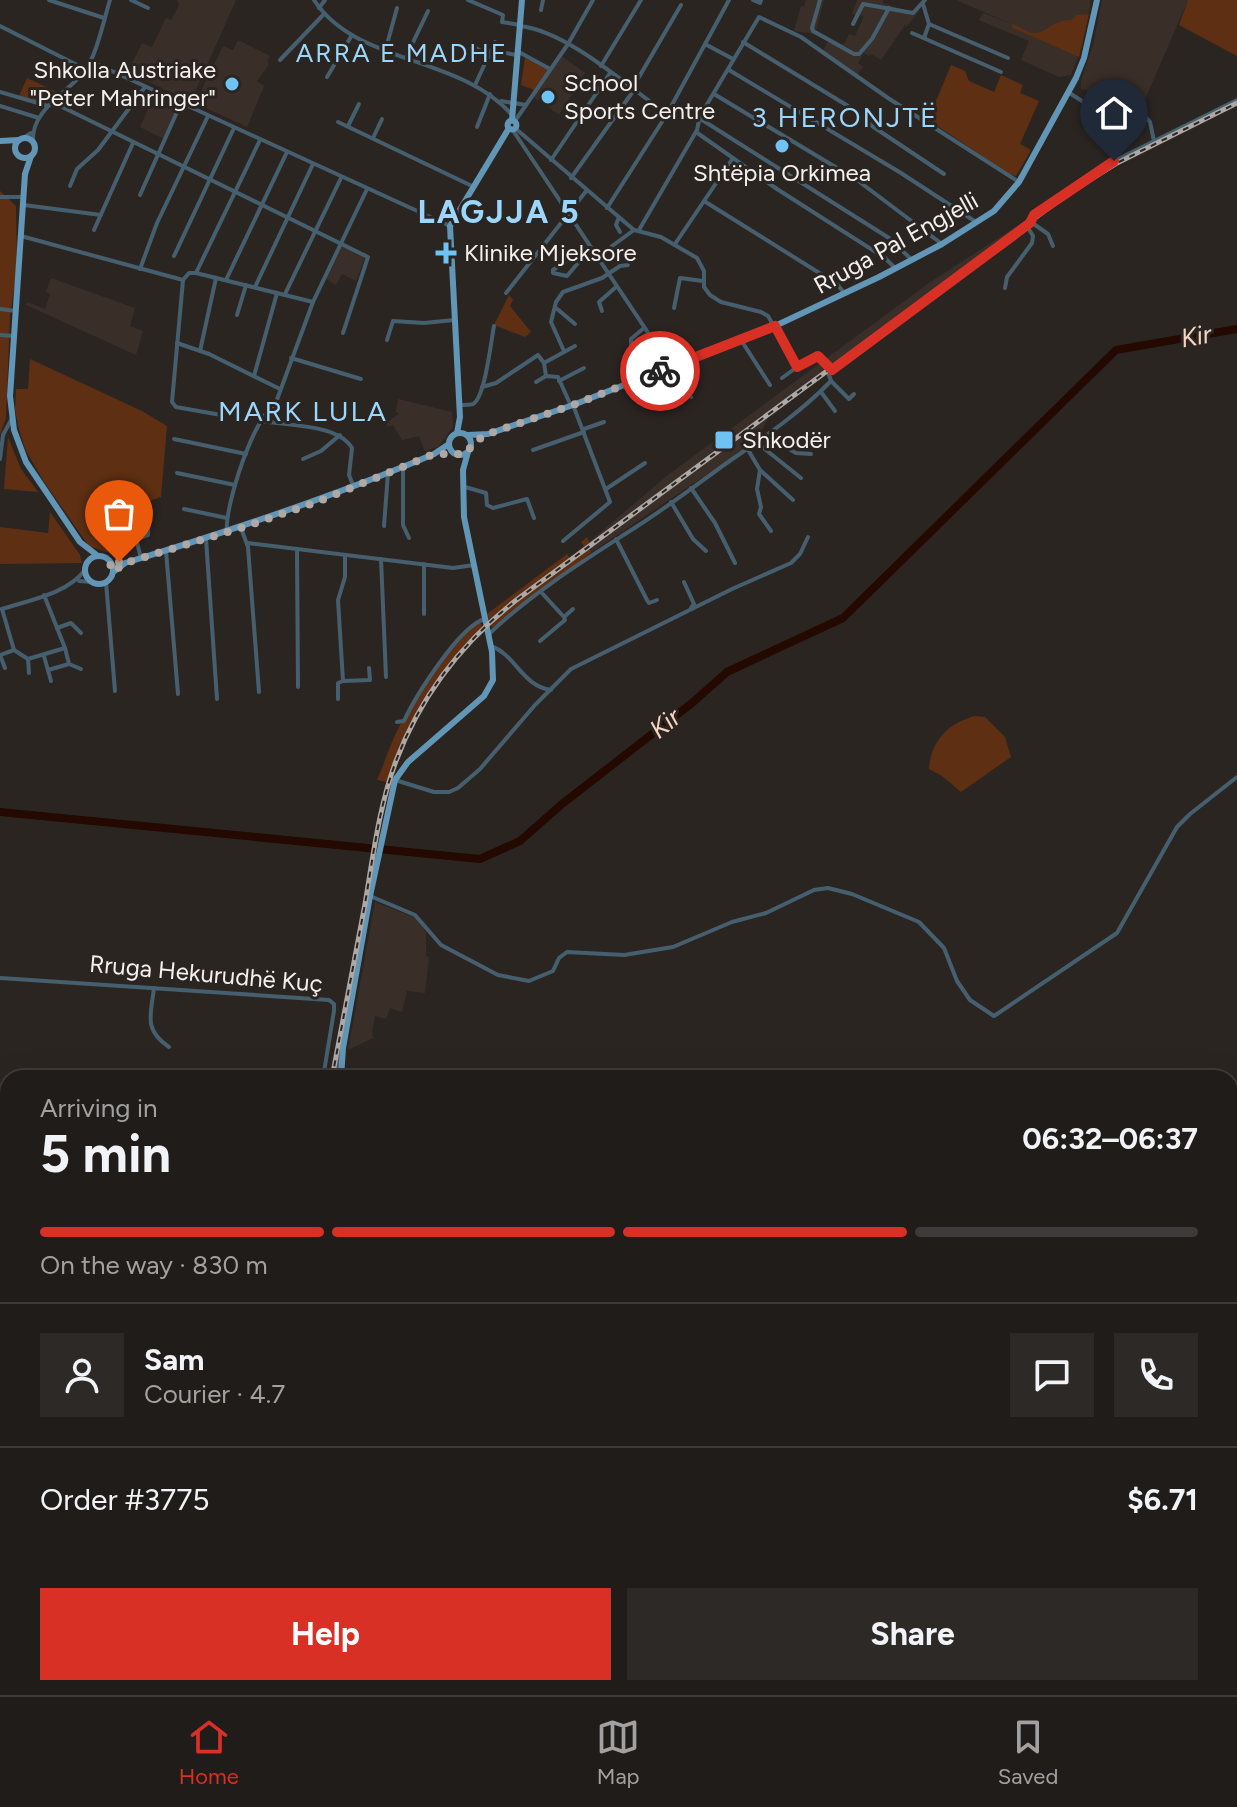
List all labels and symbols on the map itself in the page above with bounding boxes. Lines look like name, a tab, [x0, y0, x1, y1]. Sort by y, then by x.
district label: ARRA E MADHE	[296, 37, 508, 69]
place label: Shkolla Austriake "Peter Mahringer"	[29, 55, 216, 112]
place label: School Sports Centre	[564, 68, 715, 125]
marker: Shkolla Austriake "Peter Mahringer"	[223, 75, 241, 93]
pin	[1080, 79, 1148, 161]
marker: School Sports Centre	[539, 88, 557, 106]
district label: 3 HERONJTË	[751, 100, 939, 134]
marker: Shtëpia Orkimea	[773, 137, 791, 155]
place label: Shtëpia Orkimea	[693, 158, 871, 187]
street label: Rruga Pal Engjelli	[809, 185, 983, 300]
district label: LAGJJA 5	[418, 193, 580, 231]
place label: Klinike Mjeksore	[464, 238, 637, 267]
marker: Klinike Mjeksore	[435, 242, 457, 264]
water label: Kir	[1178, 317, 1215, 354]
courier	[620, 331, 700, 411]
district label: MARK LULA	[218, 394, 388, 428]
place label: Shkodër	[742, 425, 831, 454]
marker: Shkodër	[713, 429, 735, 451]
pin	[85, 480, 153, 562]
water label: Kir	[643, 700, 688, 745]
street label: Rruga Hekurudhë Kuç	[88, 949, 324, 998]

